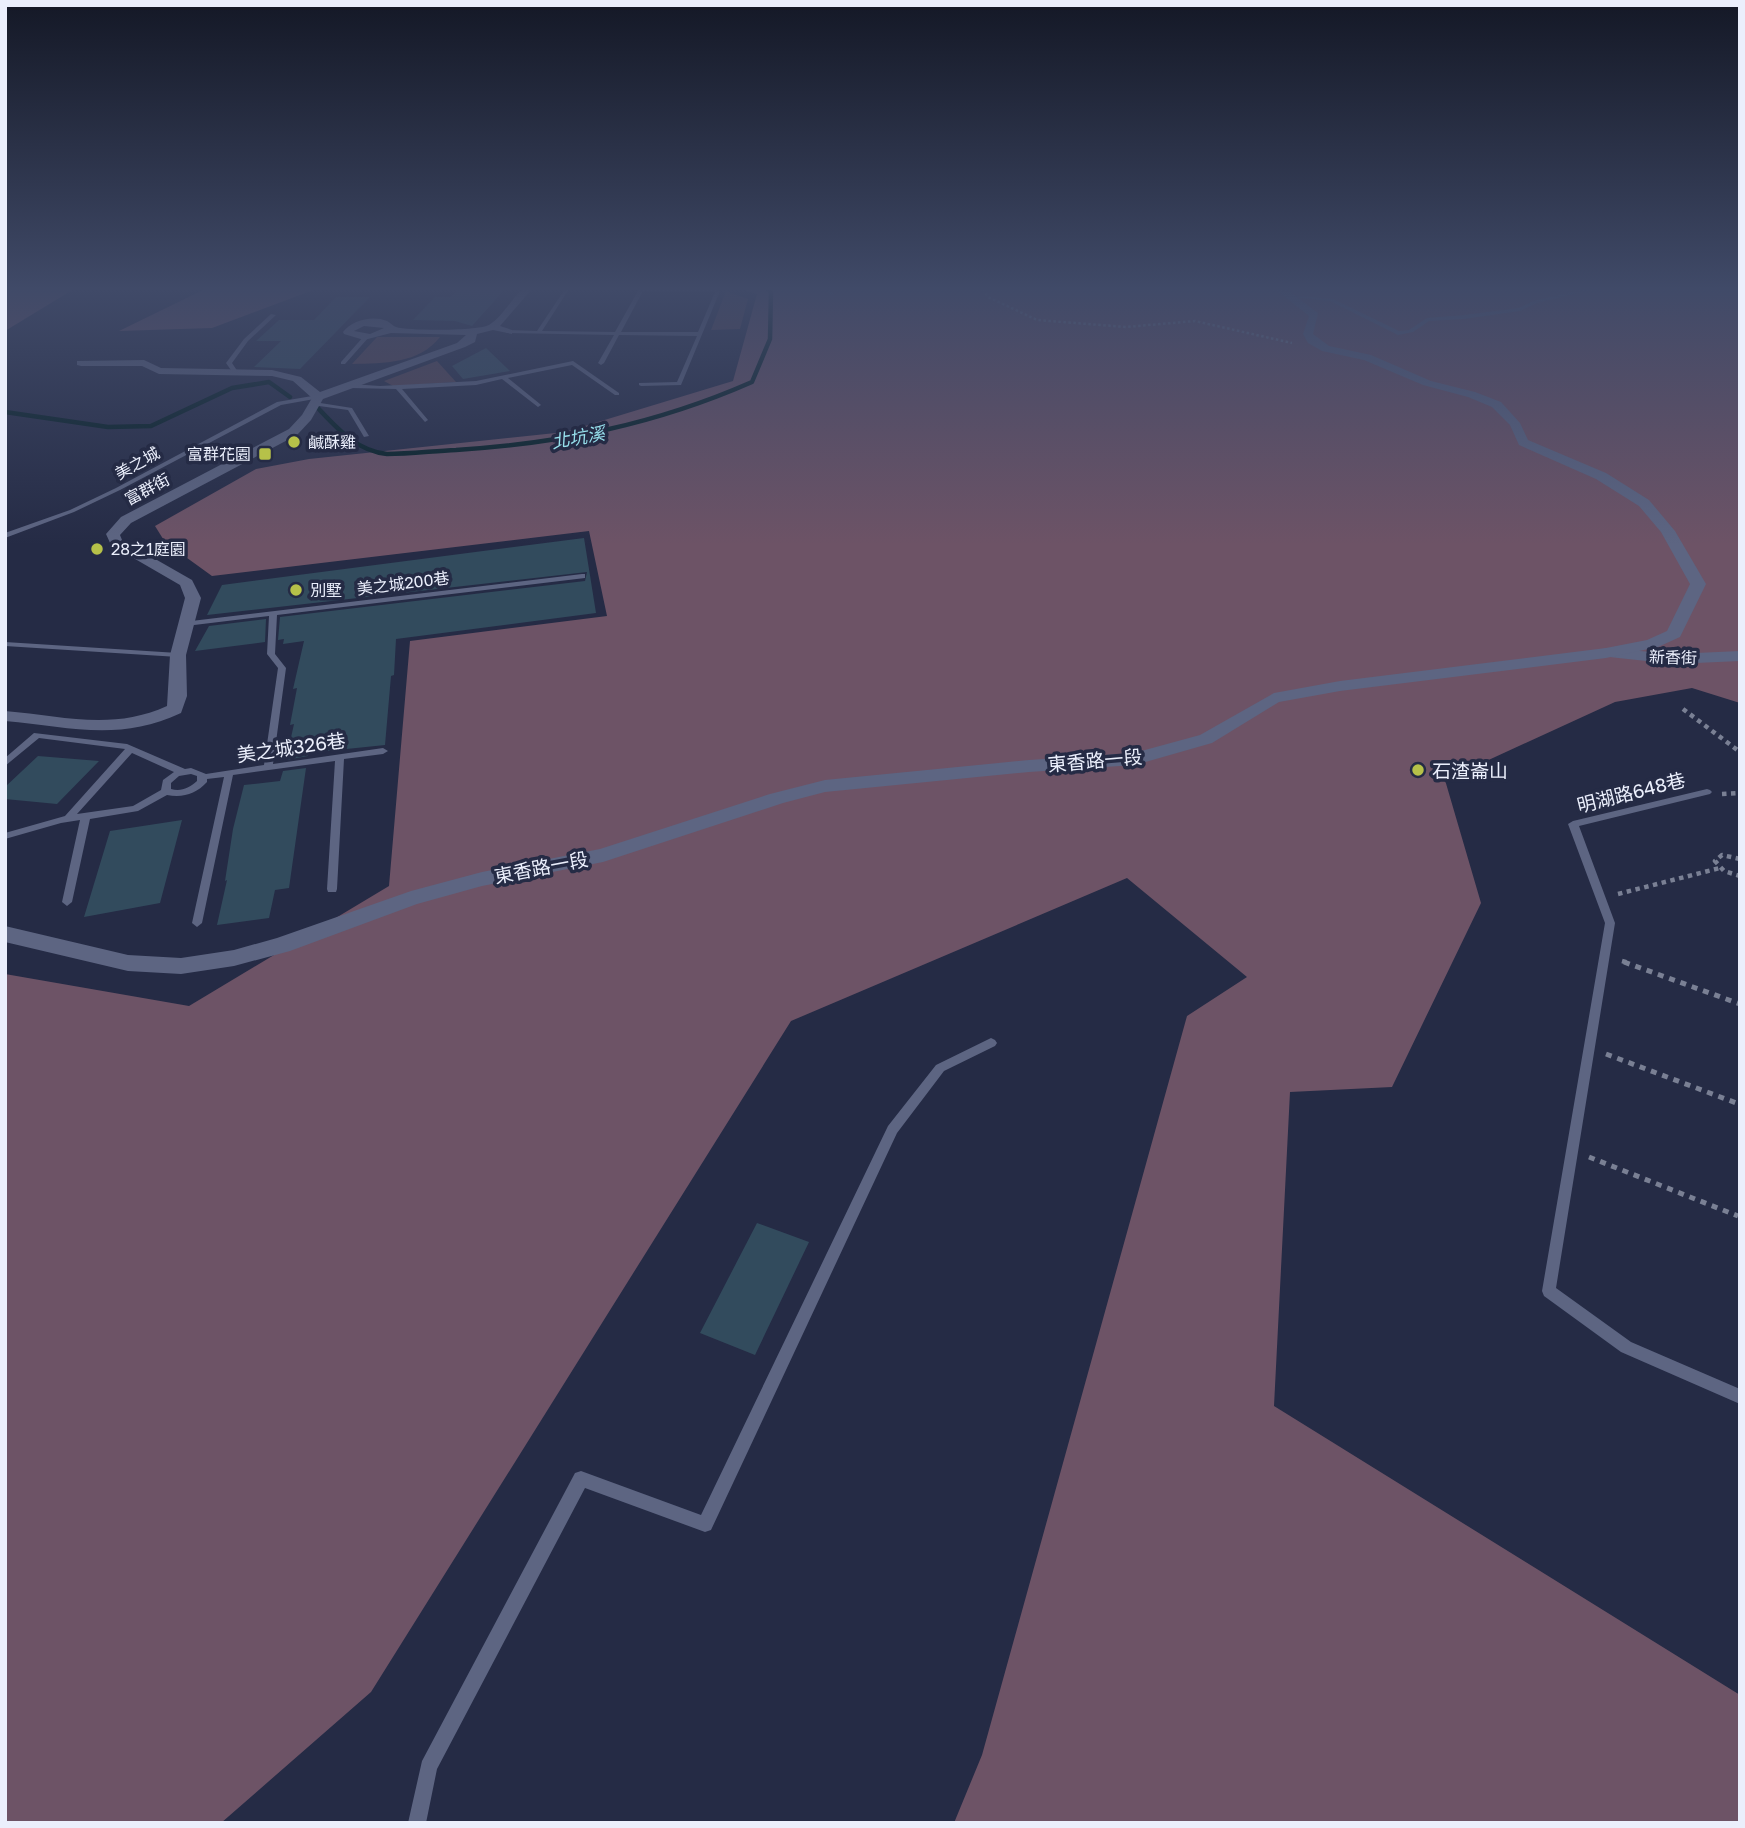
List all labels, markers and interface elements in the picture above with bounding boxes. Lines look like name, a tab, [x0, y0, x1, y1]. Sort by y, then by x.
water label: 北坑溪	[550, 421, 609, 453]
place label: 鹹酥雞	[308, 432, 356, 452]
marker: 鹹酥雞	[286, 434, 302, 450]
street label: 美之城	[111, 443, 163, 483]
place label: 富群花園	[187, 444, 251, 464]
marker: 富群花園	[257, 446, 273, 462]
street label: 富群街	[121, 469, 173, 509]
place label: 28之1庭園	[111, 539, 186, 559]
marker: 28之1庭園	[89, 541, 105, 557]
street label: 美之城200巷	[356, 567, 450, 599]
place label: 別墅	[310, 580, 342, 600]
marker: 別墅	[288, 582, 304, 598]
street label: 新香街	[1649, 646, 1697, 668]
street label: 美之城326巷	[235, 728, 347, 766]
street label: 東香路一段	[1047, 744, 1143, 776]
place label: 石渣崙山	[1432, 759, 1508, 782]
marker: 石渣崙山	[1410, 762, 1426, 778]
street label: 明湖路648巷	[1575, 767, 1687, 817]
street label: 東香路一段	[492, 847, 590, 887]

